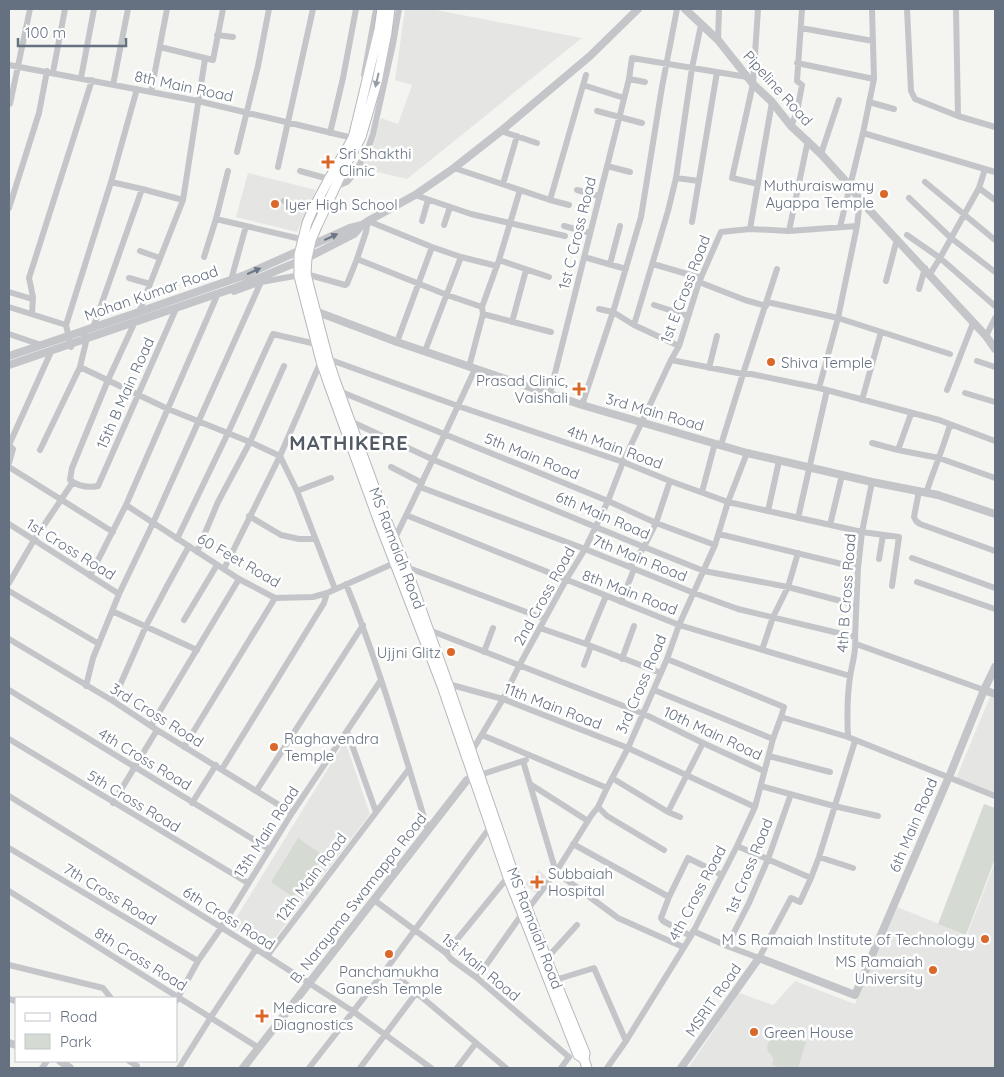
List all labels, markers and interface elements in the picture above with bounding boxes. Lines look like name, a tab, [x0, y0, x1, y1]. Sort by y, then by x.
scale bar	[18, 15, 125, 47]
text: 100 m	[25, 23, 66, 42]
street label: Pipeline Road	[739, 46, 817, 130]
street label: 8th Main Road	[133, 66, 235, 106]
one-way arrow	[373, 72, 381, 87]
place label: Sri Shakthi Clinic	[339, 144, 411, 180]
marker: Sri Shakthi Clinic	[321, 155, 335, 169]
street label: 1st C Cross Road	[554, 175, 600, 291]
place label: Muthuraiswamy Ayappa Temple	[763, 176, 874, 212]
marker: Muthuraiswamy Ayappa Temple	[878, 188, 890, 200]
place label: Iyer High School	[285, 195, 398, 214]
marker: Iyer High School	[269, 198, 281, 210]
street label: 1st E Cross Road	[656, 232, 714, 346]
one-way arrow	[324, 233, 338, 241]
street label: Mohan Kumar Road	[82, 261, 220, 325]
one-way arrow	[247, 267, 261, 275]
street label: 15th B Main Road	[92, 334, 158, 452]
place label: Shiva Temple	[781, 353, 873, 372]
marker: Shiva Temple	[765, 356, 777, 368]
place label: Prasad Clinic, Vaishali	[476, 371, 568, 407]
marker: Prasad Clinic, Vaishali	[572, 382, 586, 396]
street label: 3rd Main Road	[604, 389, 706, 435]
street label: 4th Main Road	[565, 421, 665, 473]
street label: 5th Main Road	[482, 428, 582, 484]
district label: MATHIKERE	[289, 430, 409, 455]
street label: MS Ramaiah Road	[365, 484, 429, 612]
street label: 6th Main Road	[553, 487, 653, 543]
street label: 1st Cross Road	[23, 514, 119, 584]
street label: 60 Feet Road	[194, 529, 284, 591]
street label: 7th Main Road	[590, 530, 690, 586]
street label: 4th B Cross Road	[832, 533, 860, 653]
street label: 2nd Cross Road	[509, 543, 579, 649]
street label: 8th Main Road	[580, 565, 680, 619]
street label: 3rd Cross Road	[612, 631, 670, 737]
place label: Ujjni Glitz	[377, 643, 441, 662]
marker: Ujjni Glitz	[445, 646, 457, 658]
street label: 3rd Cross Road	[107, 679, 207, 751]
street label: 11th Main Road	[501, 679, 605, 733]
street label: 10th Main Road	[661, 702, 765, 764]
street label: 4th Cross Road	[95, 724, 195, 794]
place label: Raghavendra Temple	[284, 729, 379, 765]
marker: Raghavendra Temple	[268, 741, 280, 753]
street label: 5th Cross Road	[84, 766, 184, 836]
street label: 6th Main Road	[885, 775, 941, 875]
street label: 13th Main Road	[229, 782, 303, 882]
street label: B. Narayana Swamappa Road	[286, 809, 430, 987]
street label: 1st Cross Road	[721, 815, 777, 917]
street label: 12th Main Road	[271, 829, 351, 925]
street label: 4th Cross Road	[664, 842, 730, 944]
street label: 7th Cross Road	[60, 859, 160, 929]
street label: MS Ramaiah Road	[503, 864, 567, 992]
place label: Subbaiah Hospital	[548, 864, 613, 900]
marker: Subbaiah Hospital	[530, 875, 544, 889]
street label: 6th Cross Road	[179, 882, 279, 954]
street label: 8th Cross Road	[91, 923, 191, 995]
street label: 1st Main Road	[438, 929, 524, 1005]
place label: M S Ramaiah Institute of Technology	[722, 930, 975, 949]
marker: M S Ramaiah Institute of Technology	[979, 933, 991, 945]
marker: Panchamukha Ganesh Temple	[383, 948, 395, 960]
place label: MS Ramaiah University	[835, 952, 923, 988]
street label: MSRIT Road	[681, 960, 745, 1040]
place label: Panchamukha Ganesh Temple	[336, 962, 442, 998]
marker: MS Ramaiah University	[927, 964, 939, 976]
legend	[15, 997, 178, 1062]
place label: Medicare Diagnostics	[273, 998, 353, 1034]
text: Road	[60, 1007, 97, 1026]
marker: Medicare Diagnostics	[255, 1009, 269, 1023]
place label: Green House	[764, 1023, 854, 1042]
marker: Green House	[748, 1026, 760, 1038]
text: Park	[60, 1032, 92, 1051]

